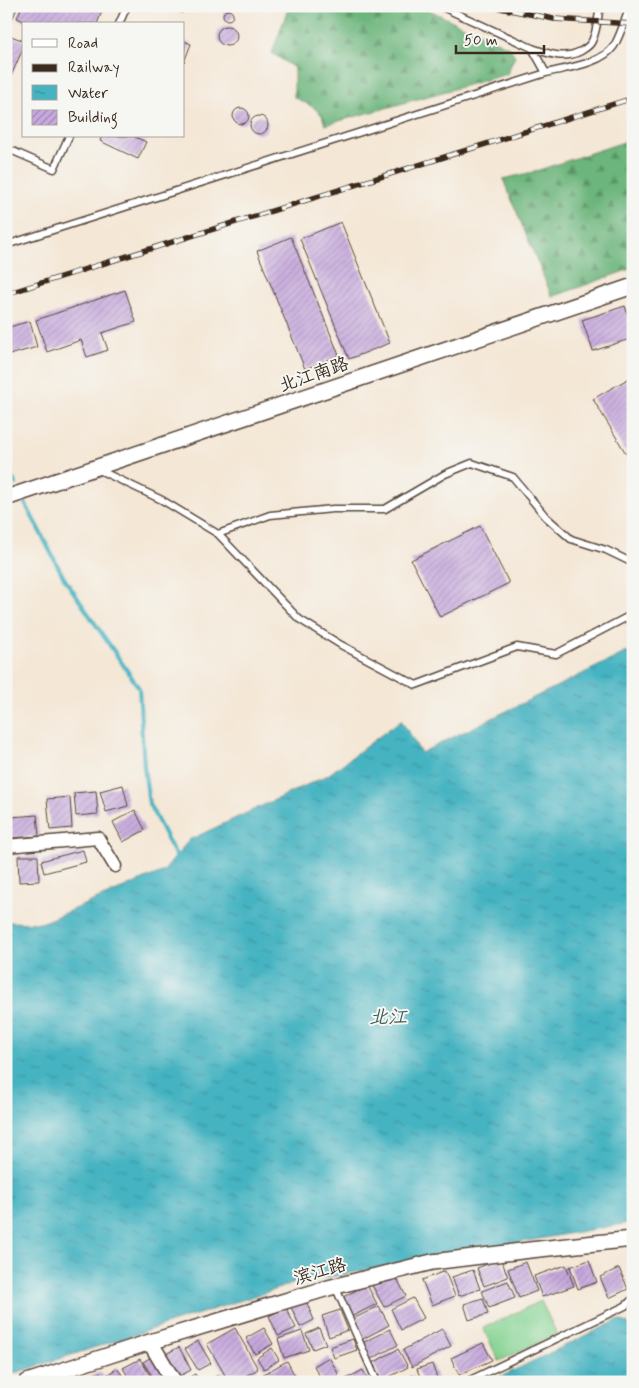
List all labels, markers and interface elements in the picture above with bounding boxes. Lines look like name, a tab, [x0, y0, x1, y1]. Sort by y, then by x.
legend	[22, 22, 185, 138]
scale bar	[456, 22, 544, 54]
text: 50 m	[464, 31, 498, 51]
text: Road	[68, 34, 98, 54]
text: Railway	[68, 58, 120, 78]
text: Water	[68, 84, 108, 104]
text: Building	[68, 108, 118, 129]
street label: 北江南路	[276, 352, 352, 398]
water label: 北江	[369, 1005, 408, 1030]
street label: 滨江路	[291, 1253, 349, 1291]

